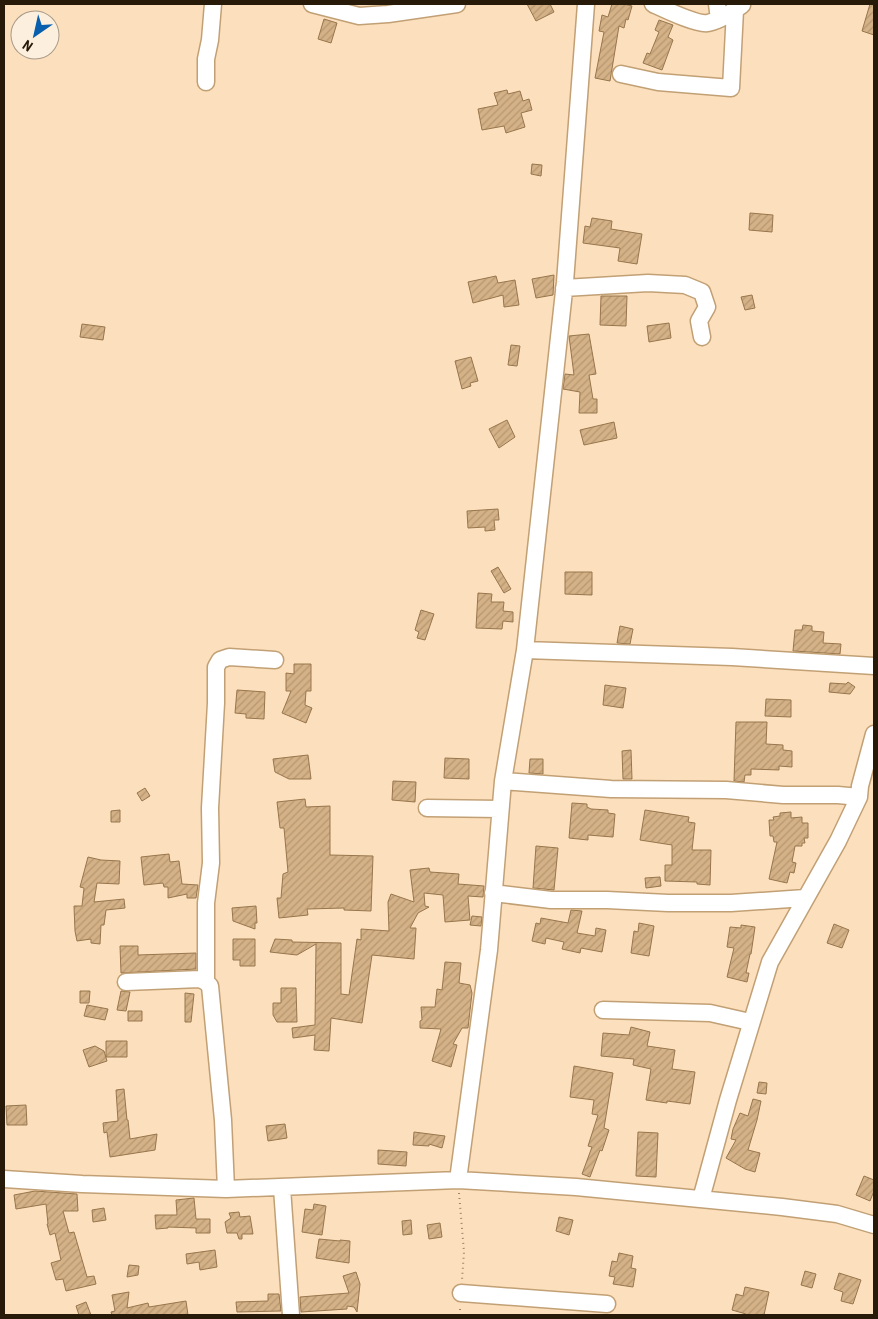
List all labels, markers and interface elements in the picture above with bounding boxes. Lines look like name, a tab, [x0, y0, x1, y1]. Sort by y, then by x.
north arrow	[10, 10, 60, 60]
text: N	[20, 37, 36, 55]

